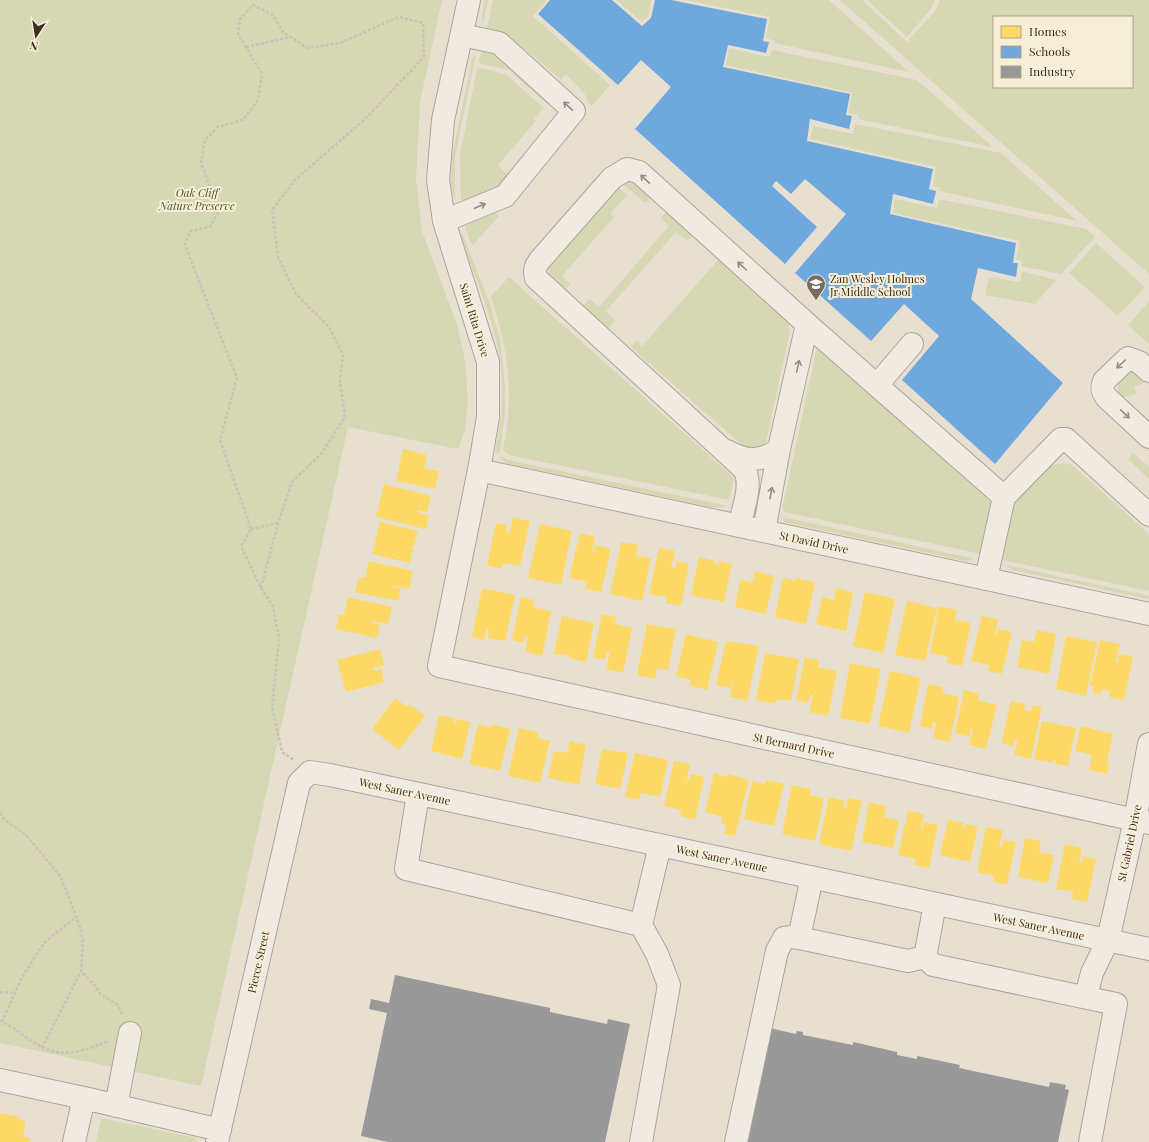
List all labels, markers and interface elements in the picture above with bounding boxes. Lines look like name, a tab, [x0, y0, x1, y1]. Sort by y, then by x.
north arrow	[16, 16, 56, 56]
legend	[993, 16, 1133, 88]
text: Homes	[1029, 23, 1067, 39]
text: N	[28, 38, 39, 54]
text: Schools	[1029, 43, 1070, 59]
text: Industry	[1029, 63, 1075, 79]
one-way arrow	[563, 101, 573, 110]
one-way arrow	[640, 174, 650, 183]
park label: Oak Cliff Nature Preserve	[158, 185, 235, 213]
one-way arrow	[474, 202, 486, 209]
one-way arrow	[737, 261, 747, 271]
place label: Zan Wesley Holmes Jr Middle School	[829, 271, 925, 299]
school or university icon: Zan Wesley Holmes Jr Middle School	[805, 273, 827, 301]
street label: Saint Rita Drive	[457, 281, 494, 359]
one-way arrow	[794, 359, 802, 372]
one-way arrow	[1116, 359, 1126, 368]
one-way arrow	[1120, 409, 1130, 419]
one-way arrow	[767, 487, 775, 500]
street label: St David Drive	[778, 527, 850, 557]
street label: St Bernard Drive	[752, 729, 836, 761]
street label: West Saner Avenue	[357, 774, 452, 808]
street label: St Gabriel Drive	[1114, 803, 1145, 883]
street label: West Saner Avenue	[674, 841, 769, 875]
street label: West Saner Avenue	[991, 909, 1086, 943]
street label: Pierce Street	[244, 929, 272, 994]

